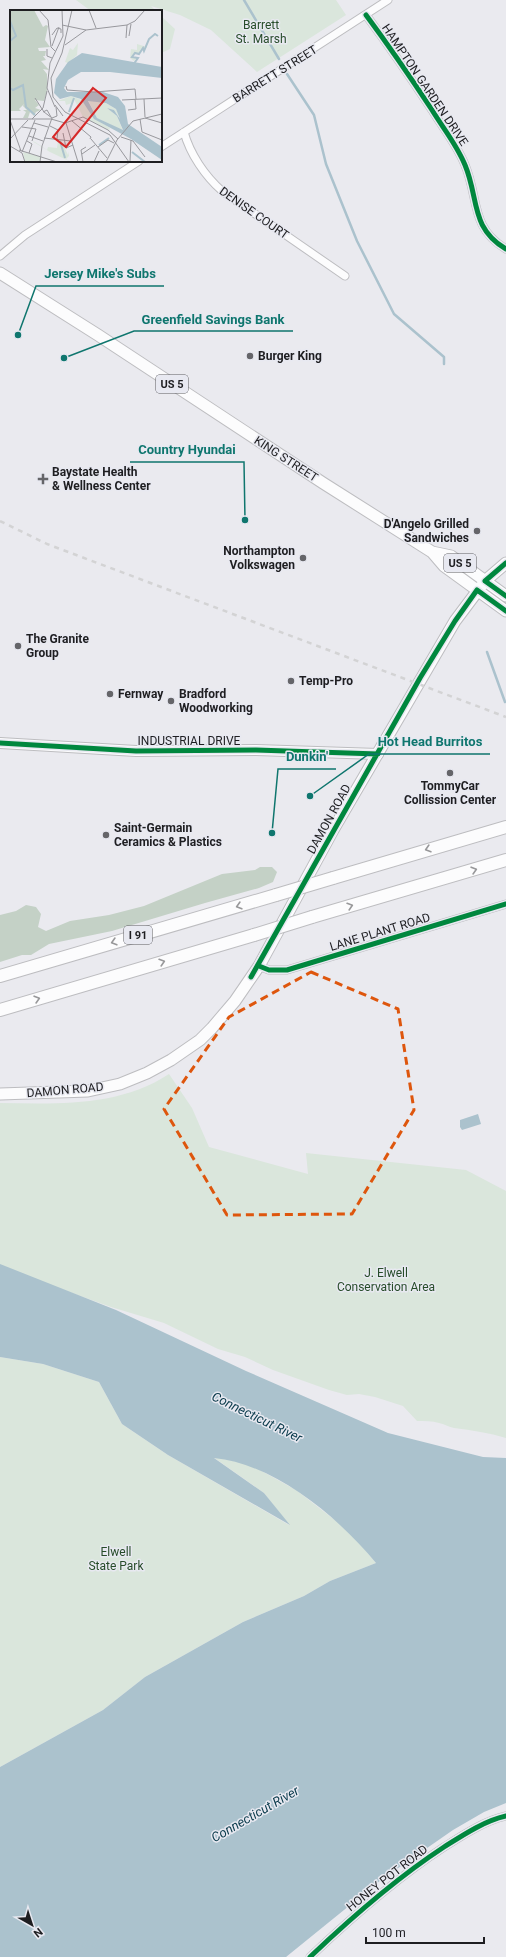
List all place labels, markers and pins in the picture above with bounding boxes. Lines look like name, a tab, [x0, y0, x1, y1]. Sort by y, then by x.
callout: Jersey Mike's Subs	[36, 261, 164, 286]
callout: Greenfield Savings Bank	[134, 306, 293, 331]
place label: Burger King	[258, 349, 322, 363]
marker: Burger King	[245, 351, 255, 361]
callout: Country Hyundai	[130, 437, 244, 462]
place label: Baystate Health & Wellness Center	[52, 465, 151, 493]
marker: Baystate Health & Wellness Center	[37, 473, 49, 485]
place label: D'Angelo Grilled Sandwiches	[384, 517, 469, 545]
marker: D'Angelo Grilled Sandwiches	[472, 526, 482, 536]
place label: Northampton Volkswagen	[223, 544, 295, 572]
marker: Northampton Volkswagen	[298, 553, 308, 563]
place label: The Granite Group	[26, 632, 89, 660]
marker: The Granite Group	[13, 641, 23, 651]
place label: Temp-Pro	[299, 674, 353, 688]
marker: Temp-Pro	[286, 676, 296, 686]
place label: Fernway	[118, 687, 164, 701]
place label: Bradford Woodworking	[179, 687, 253, 715]
marker: Fernway	[105, 689, 115, 699]
marker: Bradford Woodworking	[166, 696, 176, 706]
callout: Hot Head Burritos	[369, 729, 490, 754]
callout: Dunkin'	[278, 744, 336, 769]
marker: TommyCar Collission Center	[445, 768, 455, 778]
place label: TommyCar Collission Center	[404, 779, 497, 807]
place label: Saint-Germain Ceramics & Plastics	[114, 821, 222, 849]
marker: Saint-Germain Ceramics & Plastics	[101, 830, 111, 840]

